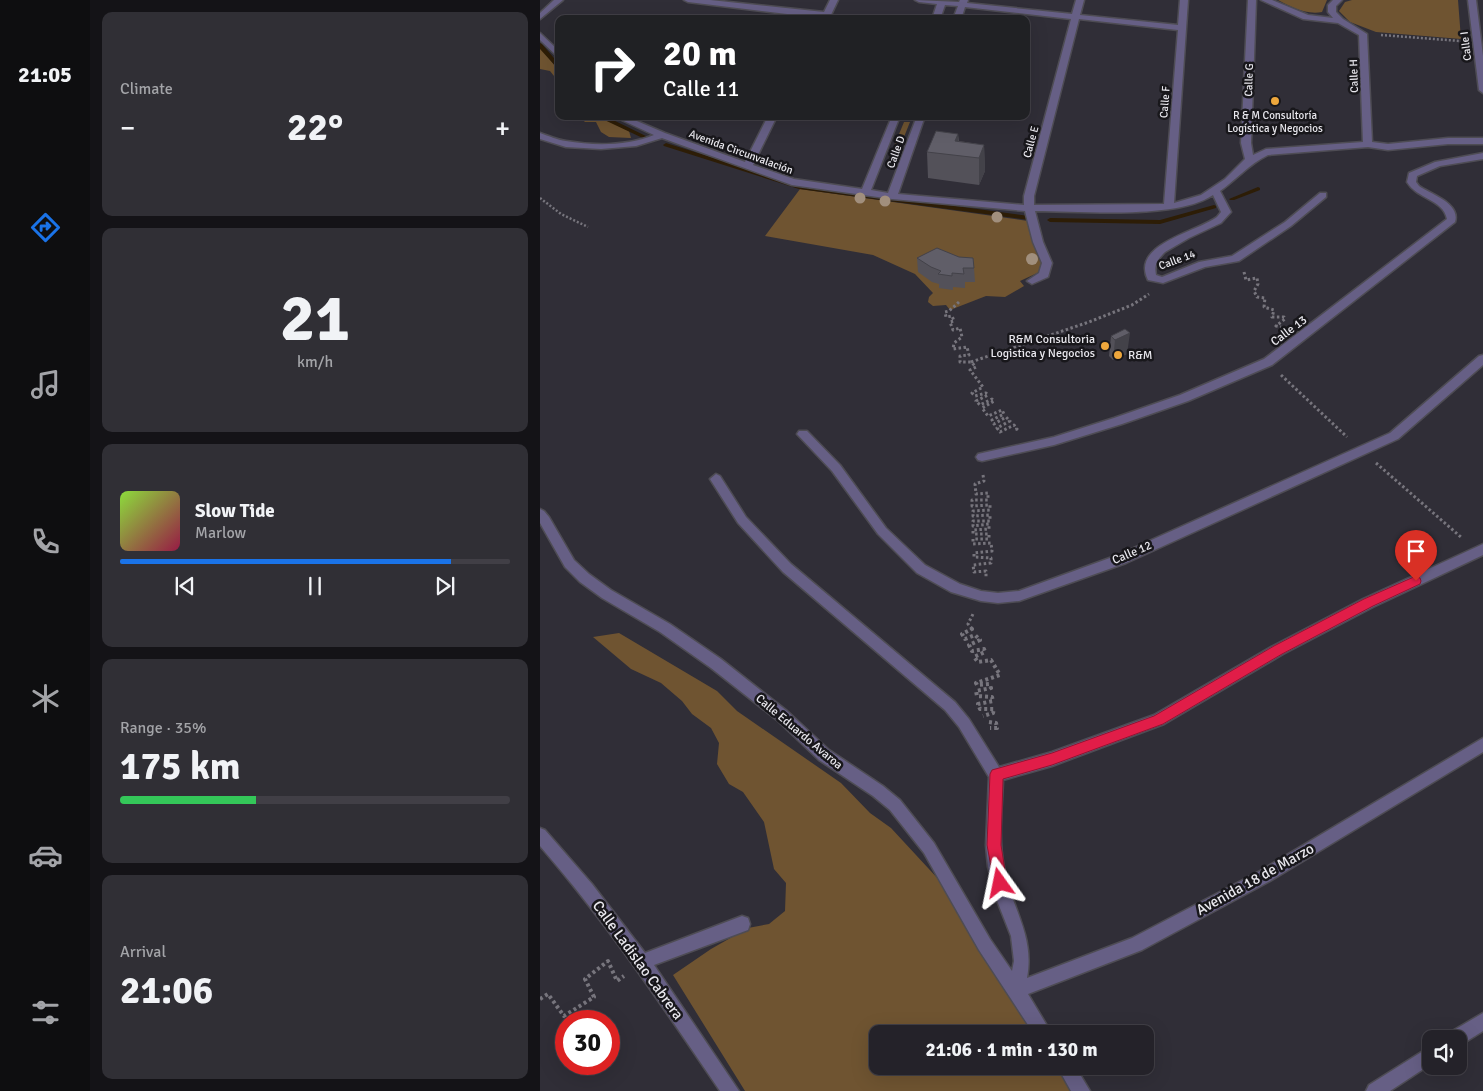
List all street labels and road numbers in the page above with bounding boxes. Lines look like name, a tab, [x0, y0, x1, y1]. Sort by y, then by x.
street label: Calle I	[1458, 31, 1474, 61]
street label: Calle H	[1347, 59, 1361, 93]
street label: Calle G	[1242, 63, 1256, 97]
street label: Calle F	[1157, 85, 1173, 118]
street label: Calle E	[1021, 125, 1041, 159]
street label: Avenida Circunvalación	[687, 127, 795, 177]
street label: Calle D	[884, 134, 908, 170]
street label: Calle 14	[1157, 247, 1197, 273]
street label: Calle 13	[1268, 312, 1310, 350]
street label: Calle 12	[1110, 538, 1154, 568]
street label: Calle Eduardo Avaroa	[752, 691, 846, 773]
street label: Avenida 18 de Marzo	[1193, 839, 1317, 919]
street label: Calle Ladislao Cabrera	[589, 897, 687, 1023]

